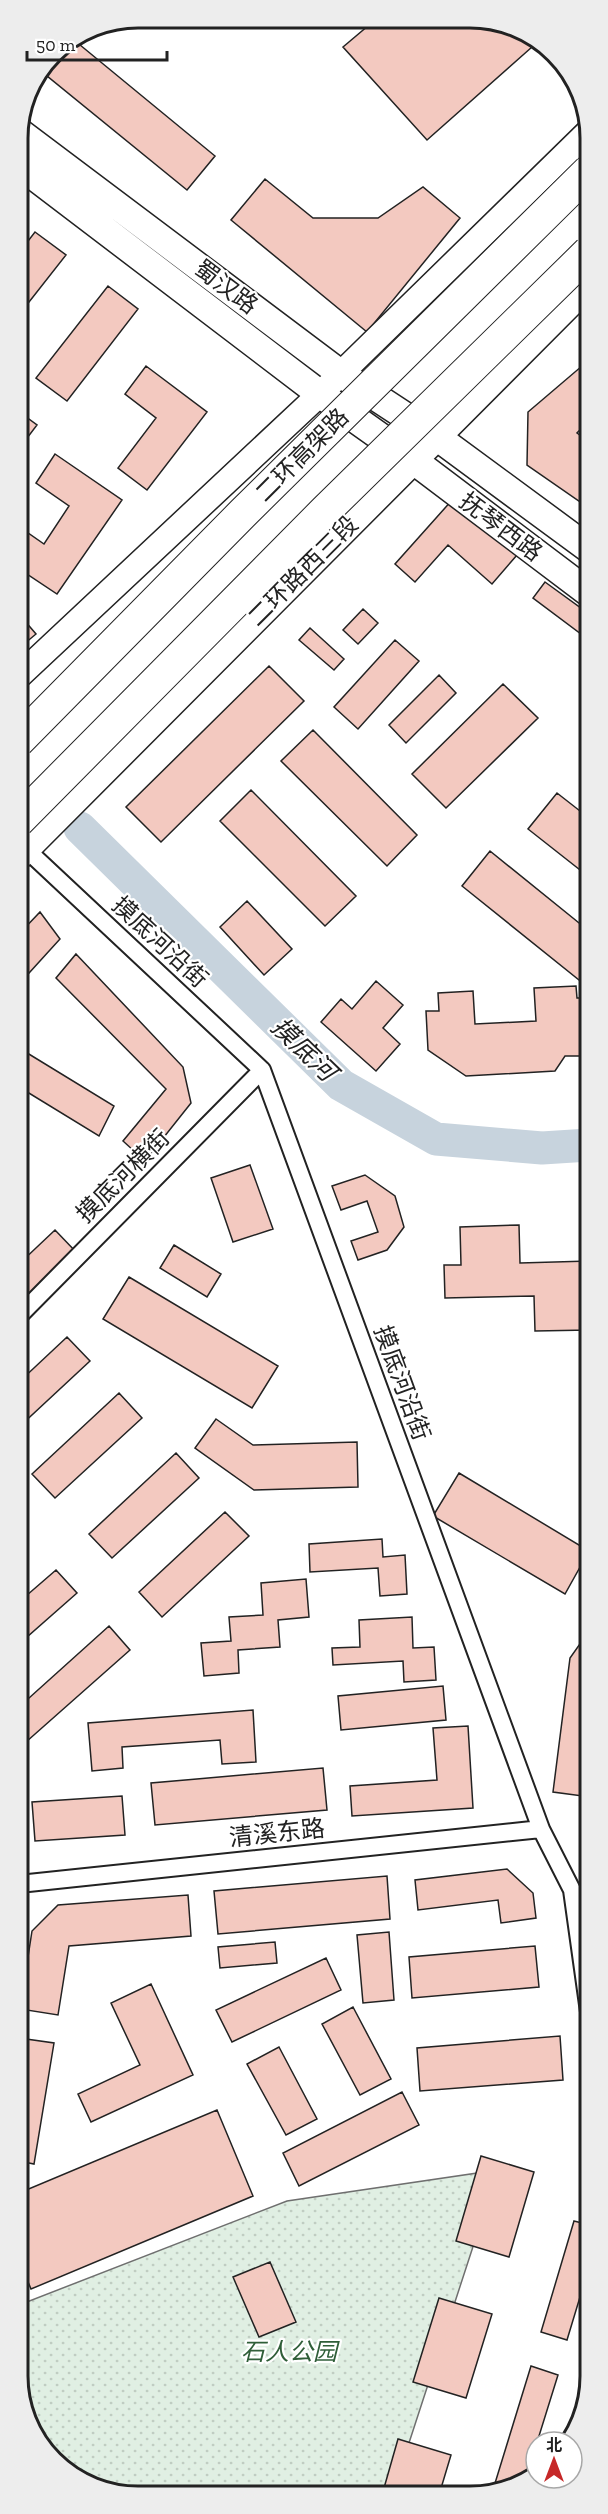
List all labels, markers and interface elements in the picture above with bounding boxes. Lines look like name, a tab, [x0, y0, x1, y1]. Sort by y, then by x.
scale bar	[27, 24, 166, 62]
text: 50 m	[36, 34, 76, 56]
street label: 蜀汉路	[189, 253, 264, 320]
street label: 二环高架路	[249, 402, 354, 507]
street label: 抚琴西路	[454, 486, 548, 567]
street label: 二环路西三段	[241, 509, 364, 632]
street label: 摸底河沿街	[107, 890, 214, 993]
water label: 摸底河	[265, 1010, 347, 1091]
street label: 摸底河横街	[70, 1123, 175, 1228]
street label: 摸底河沿街	[368, 1321, 437, 1444]
street label: 清溪东路	[228, 1813, 326, 1852]
park label: 石人公园	[241, 2337, 340, 2366]
north arrow	[524, 2430, 584, 2490]
text: 北	[546, 2436, 562, 2455]

